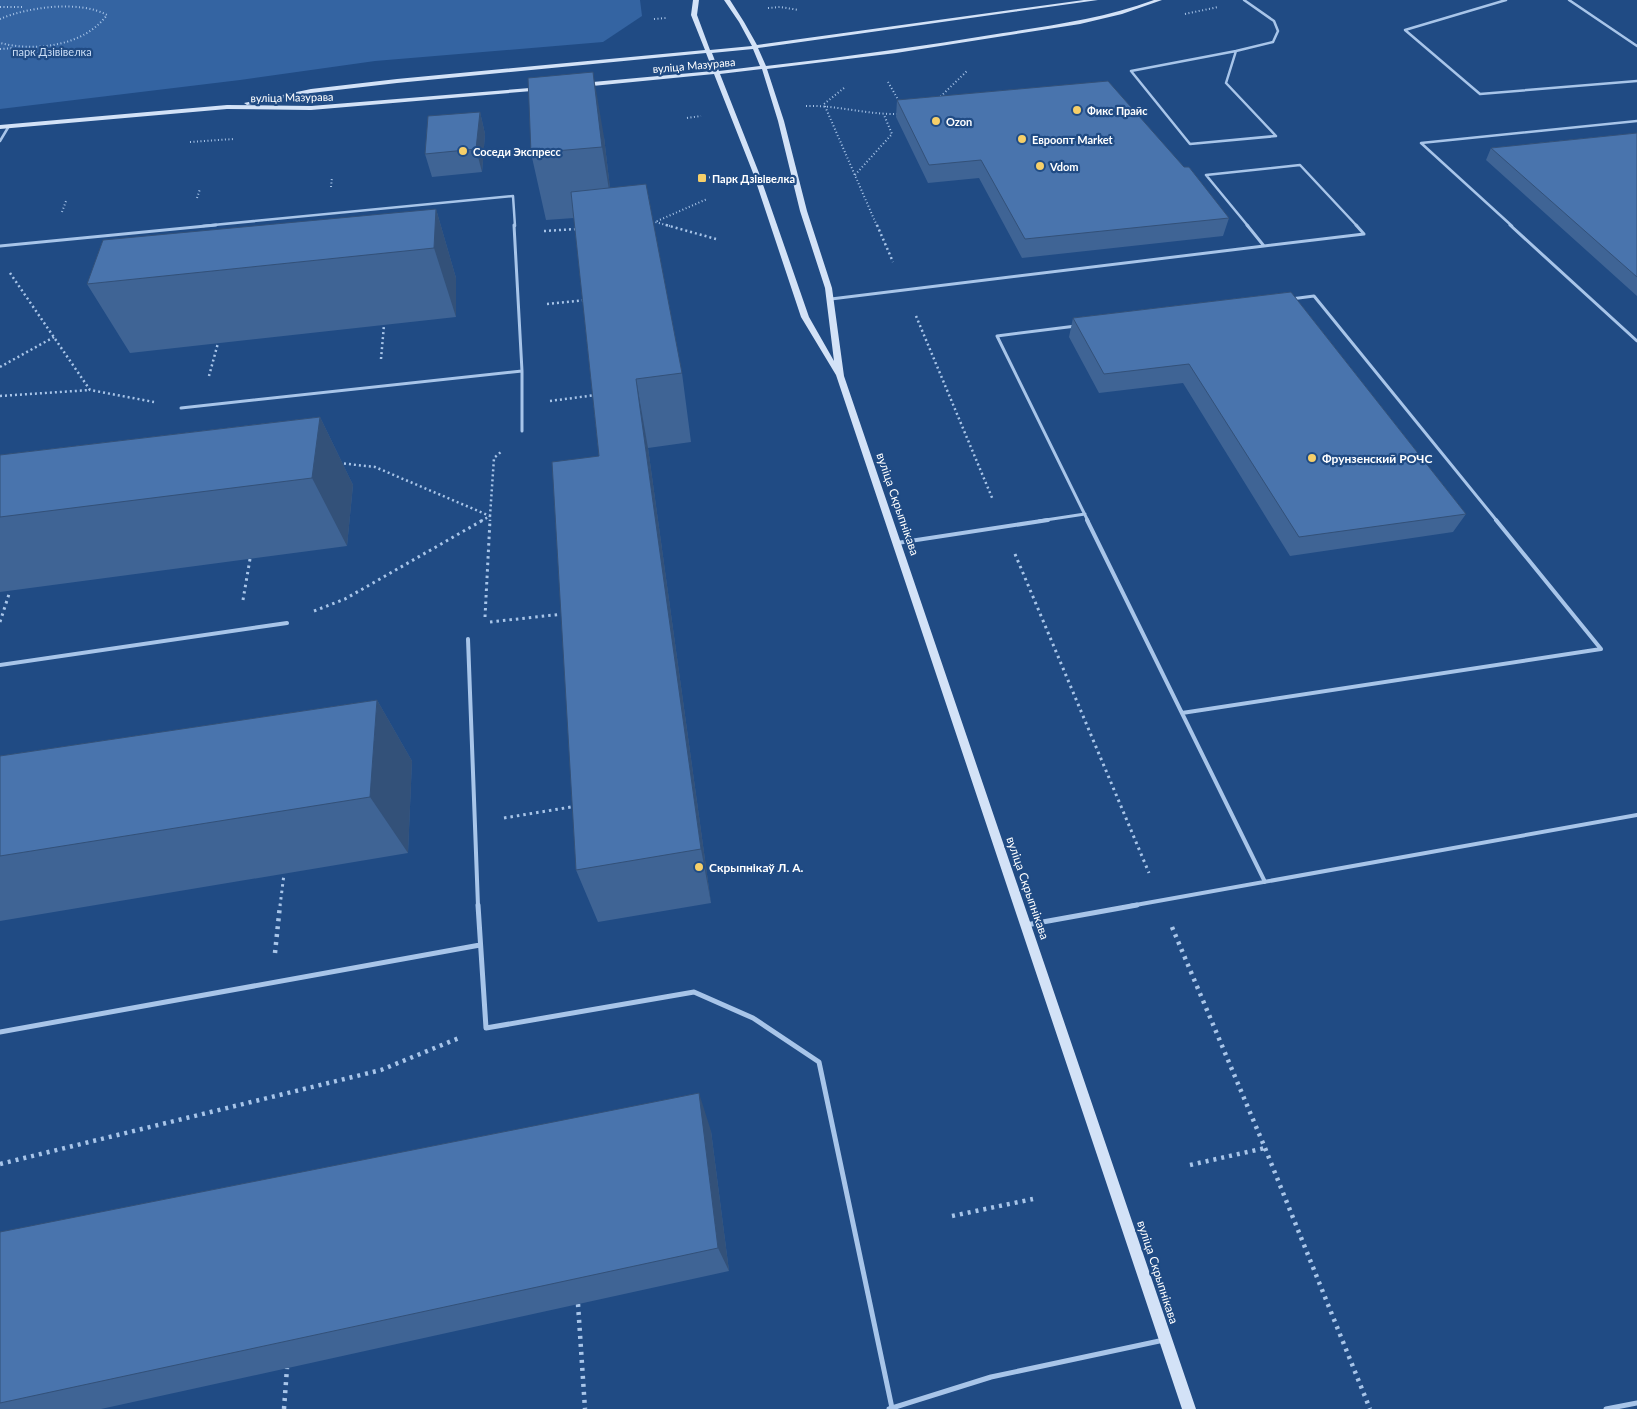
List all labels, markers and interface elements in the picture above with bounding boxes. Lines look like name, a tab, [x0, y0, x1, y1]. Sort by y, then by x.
park label: парк Дзівівелка	[12, 45, 92, 58]
street label: вуліца Мазурава	[652, 55, 736, 75]
street label: вуліца Мазурава	[250, 90, 334, 104]
marker: Фикс Прайс	[1071, 104, 1083, 116]
place label: Фикс Прайс	[1087, 104, 1148, 117]
marker: Ozon	[930, 115, 942, 127]
place label: Ozon	[946, 115, 972, 128]
marker: Евроопт Market	[1016, 133, 1028, 145]
place label: Евроопт Market	[1032, 133, 1114, 146]
marker: Соседи Экспресс	[457, 145, 469, 157]
place label: Соседи Экспресс	[473, 145, 561, 158]
marker: Vdom	[1034, 160, 1046, 172]
place label: Vdom	[1049, 160, 1079, 173]
marker: Парк Дзівівелка	[696, 172, 708, 184]
place label: Парк Дзівівелка	[712, 172, 795, 185]
street label: вуліца Скрыпнікава	[873, 451, 923, 557]
place label: Фрунзенский РОЧС	[1322, 451, 1432, 466]
marker: Фрунзенский РОЧС	[1306, 452, 1318, 464]
street label: вуліца Скрыпнікава	[1003, 835, 1053, 941]
place label: Скрыпнікаў Л. А.	[709, 860, 804, 875]
marker: Скрыпнікаў Л. А.	[693, 861, 705, 873]
street label: вуліца Скрыпнікава	[1134, 1218, 1182, 1326]

